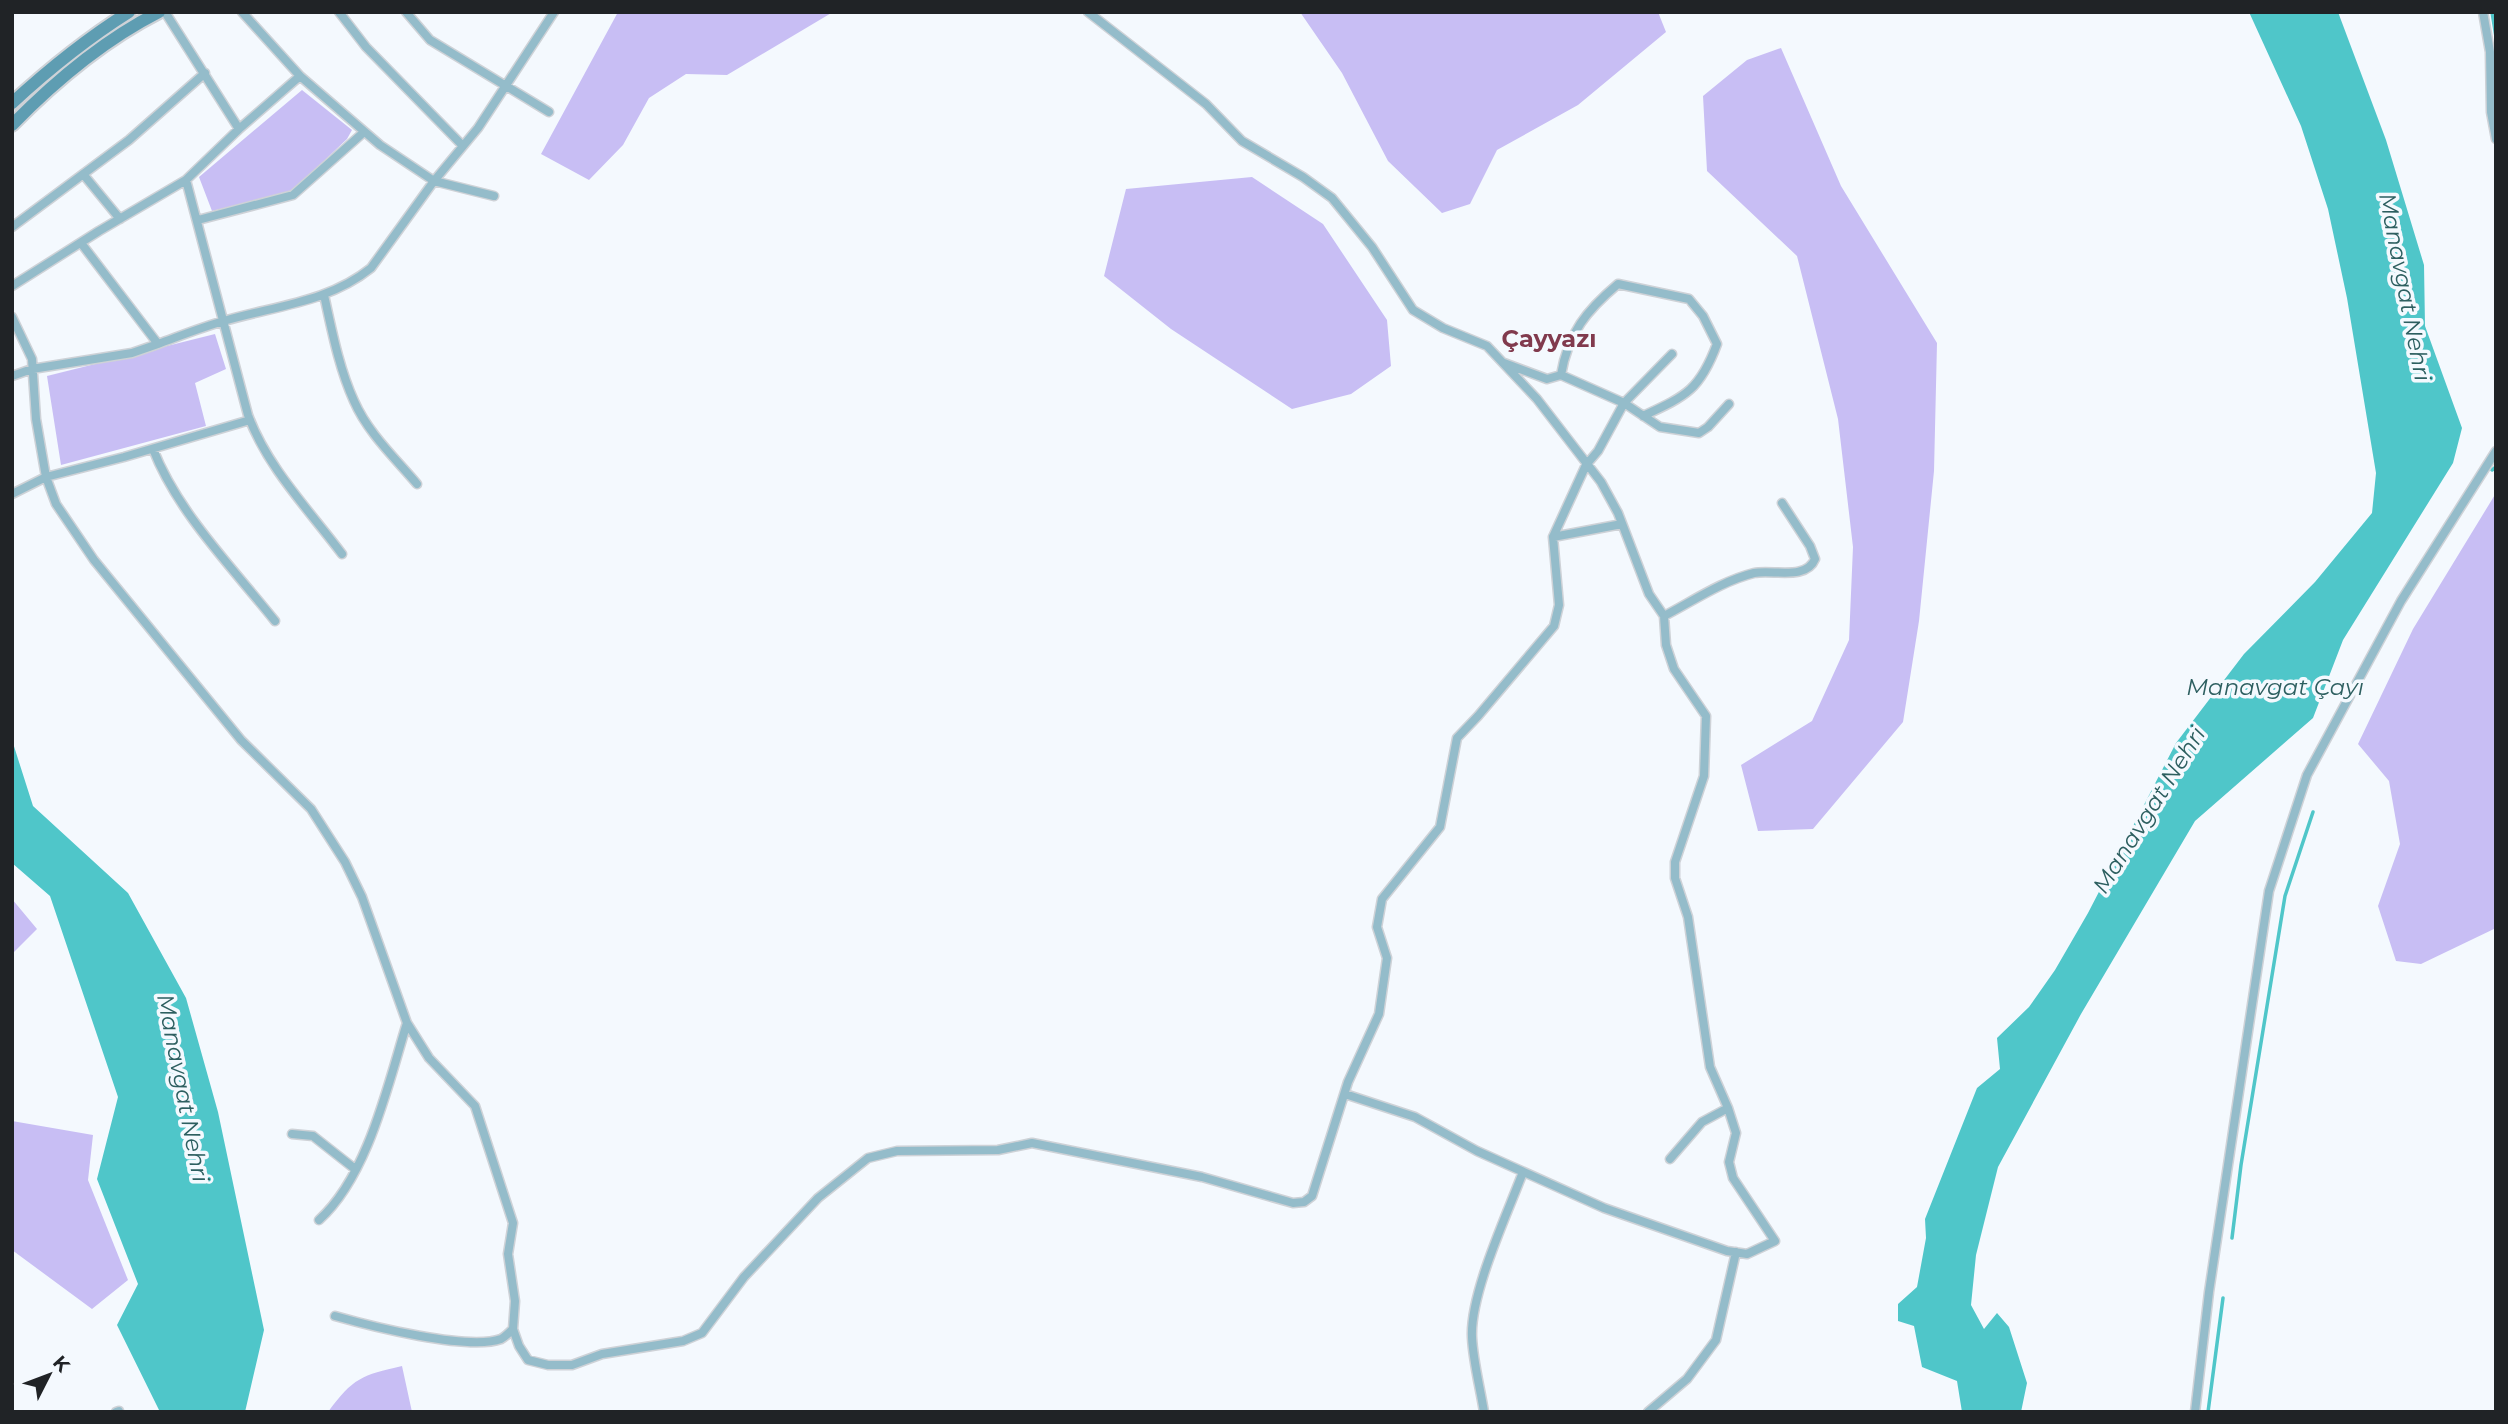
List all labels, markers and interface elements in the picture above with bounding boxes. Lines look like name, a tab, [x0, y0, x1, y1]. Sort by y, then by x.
water label: Manavgat Nehri	[2373, 191, 2437, 384]
district label: Çayyazı	[1502, 324, 1596, 353]
water label: Manavgat Çayı	[2186, 673, 2364, 701]
water label: Manavgat Nehri	[2087, 721, 2212, 898]
water label: Manavgat Nehri	[151, 992, 215, 1185]
north arrow	[14, 1340, 84, 1410]
text: K	[48, 1351, 75, 1378]

